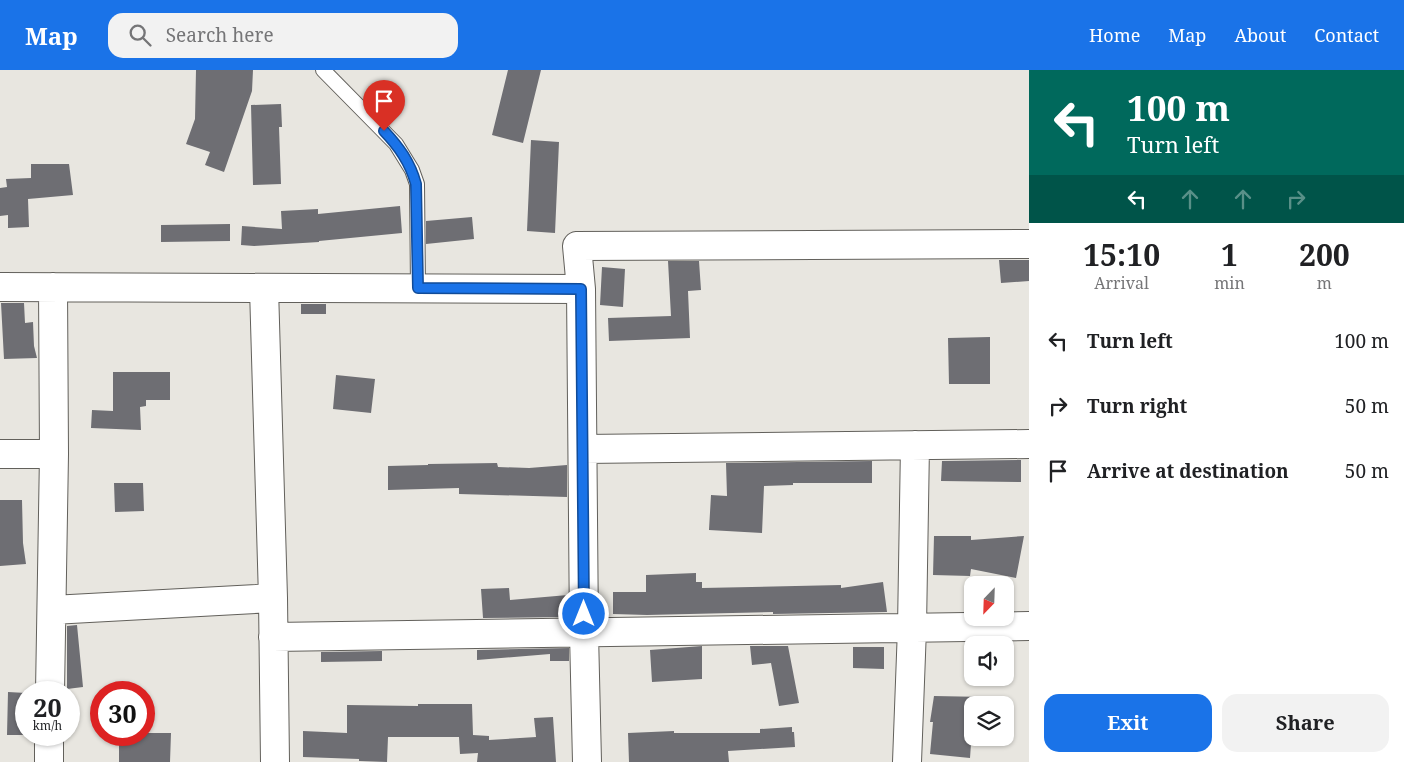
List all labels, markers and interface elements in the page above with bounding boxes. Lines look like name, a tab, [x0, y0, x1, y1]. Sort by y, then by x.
search box	[108, 13, 458, 58]
text: Map	[25, 19, 78, 52]
icon: search	[126, 21, 154, 49]
text: Search here	[166, 22, 274, 48]
text: Home	[1089, 23, 1140, 47]
text: Map	[1168, 23, 1206, 47]
text: About	[1234, 23, 1286, 47]
text: Contact	[1314, 23, 1379, 47]
pin	[363, 80, 405, 131]
text: 100 m	[1127, 84, 1230, 131]
icon: arrive	[370, 87, 398, 115]
icon: left	[1044, 90, 1109, 155]
text: Turn left	[1127, 129, 1219, 159]
icon: left	[1123, 185, 1151, 213]
icon: ahead	[1176, 185, 1204, 213]
icon: ahead	[1229, 185, 1257, 213]
icon: right	[1282, 185, 1310, 213]
text: 15:10	[1083, 234, 1160, 275]
text: 1	[1221, 234, 1238, 275]
text: 200	[1299, 234, 1350, 275]
text: Arrival	[1094, 272, 1149, 294]
text: min	[1214, 272, 1245, 294]
text: m	[1317, 272, 1332, 294]
icon: left	[1044, 327, 1072, 355]
text: Turn left	[1087, 328, 1173, 354]
text: 100 m	[1334, 328, 1389, 354]
icon: right	[1044, 392, 1072, 420]
text: Turn right	[1087, 393, 1187, 419]
text: 50 m	[1345, 393, 1389, 419]
icon: arrive	[1044, 457, 1072, 485]
text: Arrive at destination	[1087, 458, 1289, 484]
text: 50 m	[1345, 458, 1389, 484]
north arrow	[964, 576, 1014, 626]
map controls	[964, 576, 1014, 746]
position arrow	[557, 587, 609, 639]
button: sound	[964, 636, 1014, 686]
speed limit sign: 30	[90, 681, 155, 746]
text: 20	[33, 690, 62, 724]
button: Exit	[1044, 694, 1212, 752]
button: Share	[1222, 694, 1389, 752]
button: layers	[964, 696, 1014, 746]
text: km/h	[33, 717, 62, 734]

